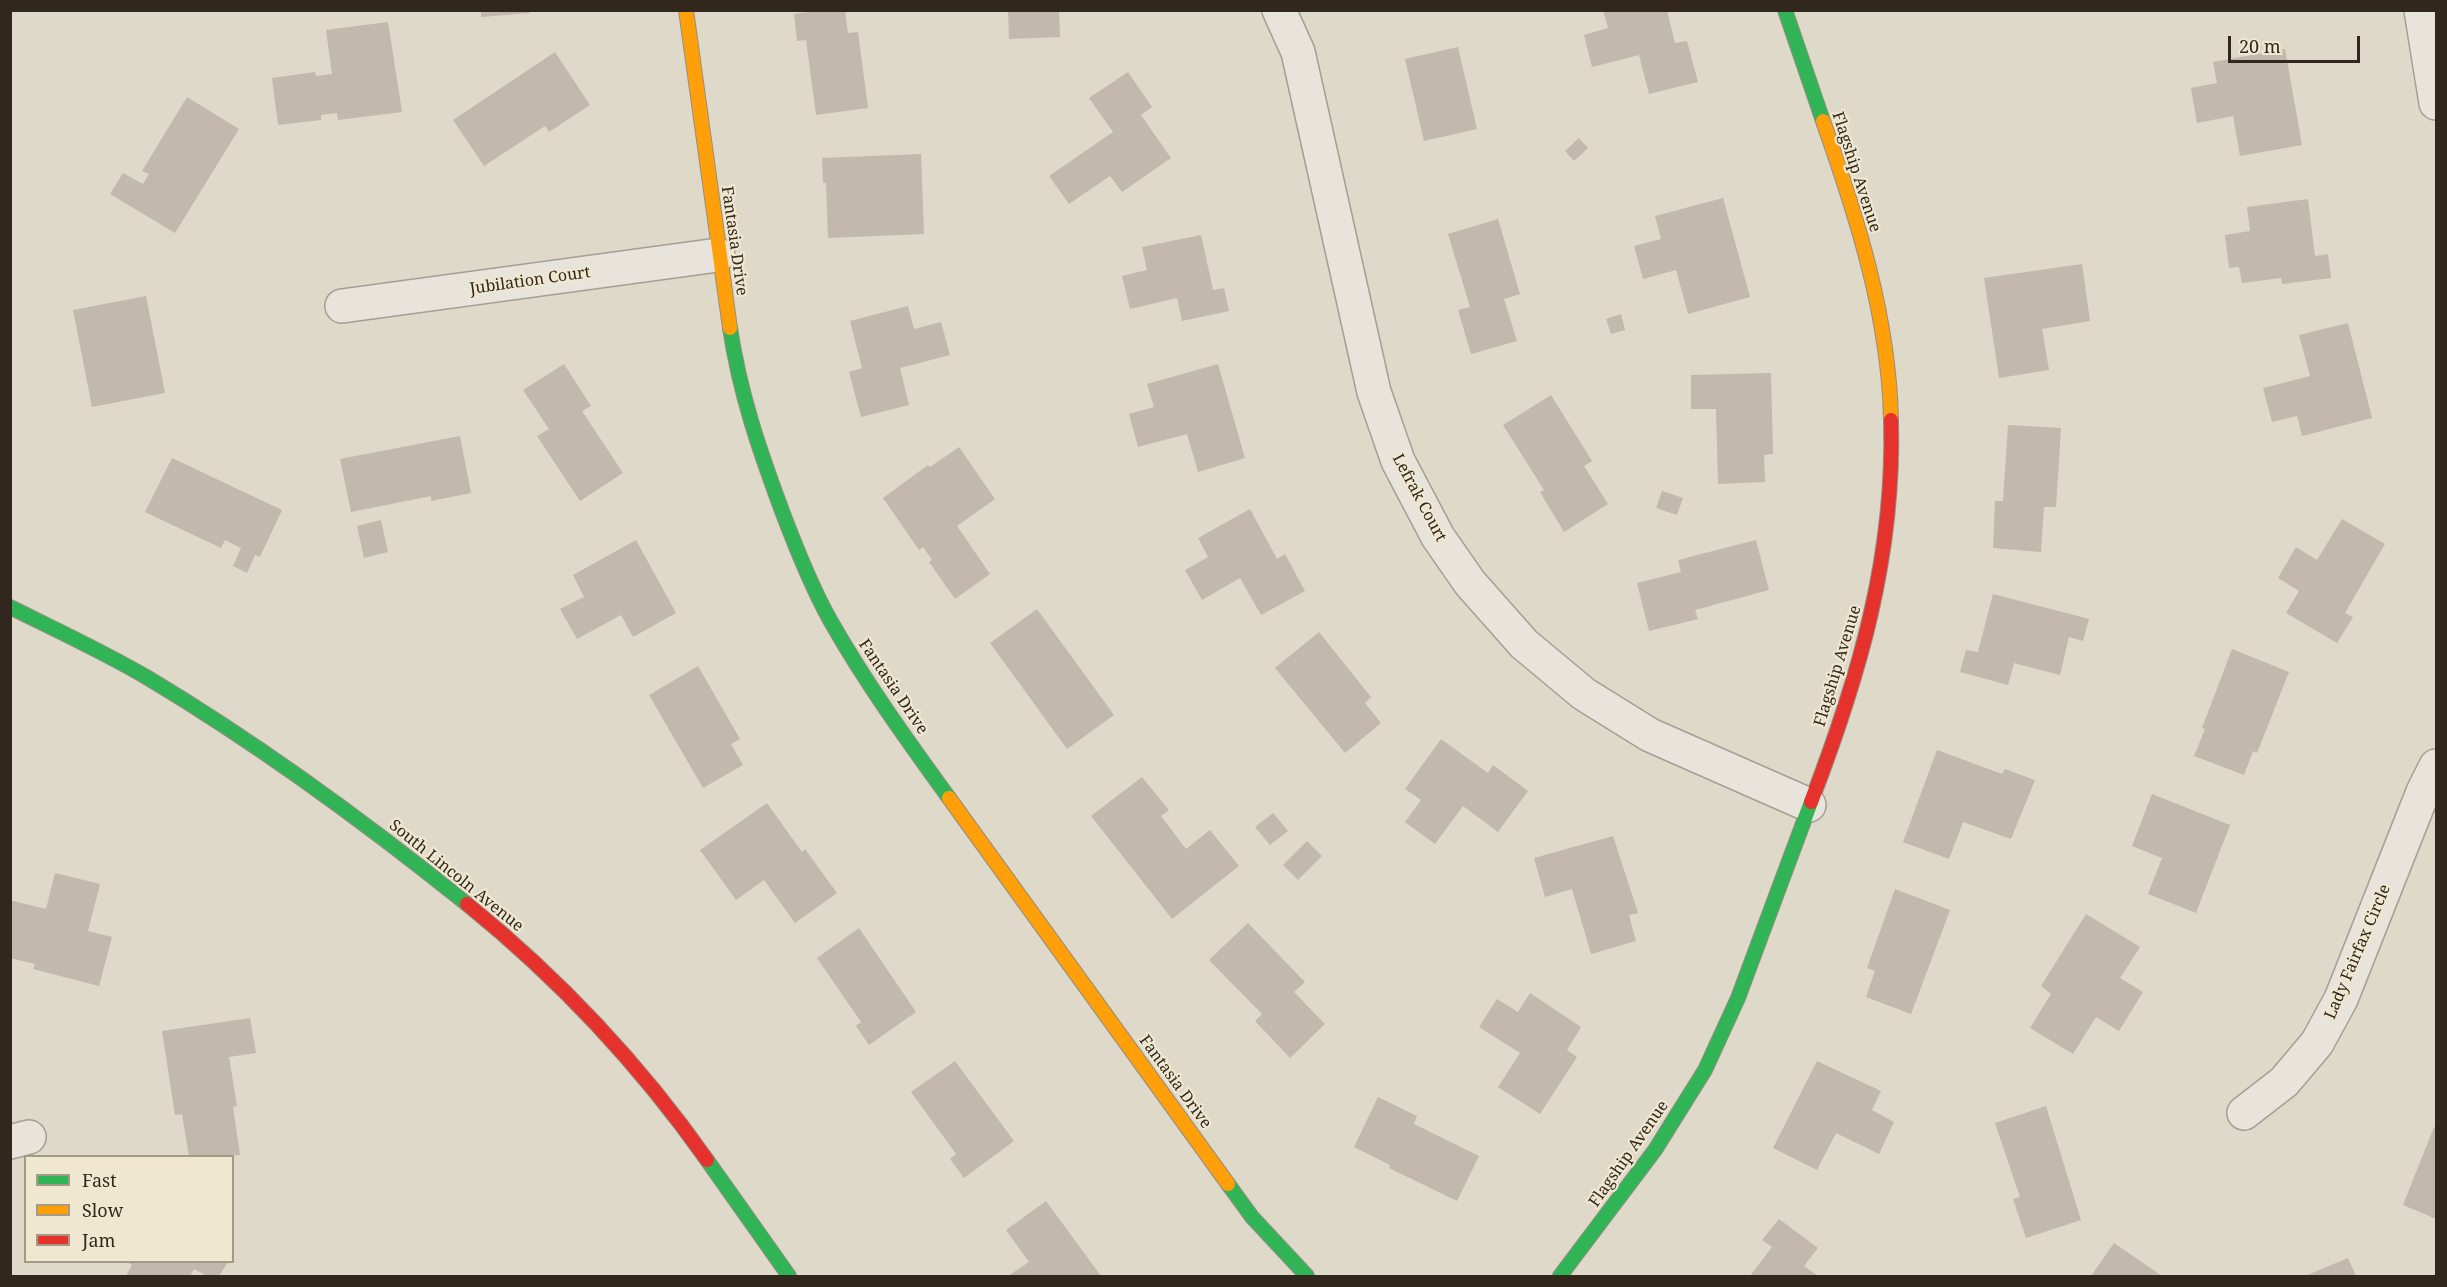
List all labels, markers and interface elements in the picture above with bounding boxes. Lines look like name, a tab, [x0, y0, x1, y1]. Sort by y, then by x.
scale bar	[2231, 24, 2363, 62]
text: 20 m	[2239, 34, 2281, 58]
street label: Flagship Avenue	[1827, 109, 1885, 235]
street label: Fantasia Drive	[717, 185, 751, 297]
street label: Jubilation Court	[468, 263, 592, 299]
street label: Lefrak Court	[1388, 451, 1450, 545]
street label: Flagship Avenue	[1810, 603, 1866, 729]
street label: Fantasia Drive	[854, 636, 932, 738]
street label: South Lincoln Avenue	[385, 816, 527, 936]
street label: Lady Fairfax Circle	[2321, 882, 2395, 1022]
street label: Fantasia Drive	[1135, 1032, 1215, 1132]
street label: Flagship Avenue	[1585, 1097, 1673, 1211]
legend	[24, 1155, 234, 1263]
text: Fast	[82, 1168, 117, 1192]
text: Slow	[82, 1198, 123, 1222]
text: Jam	[82, 1228, 116, 1252]

